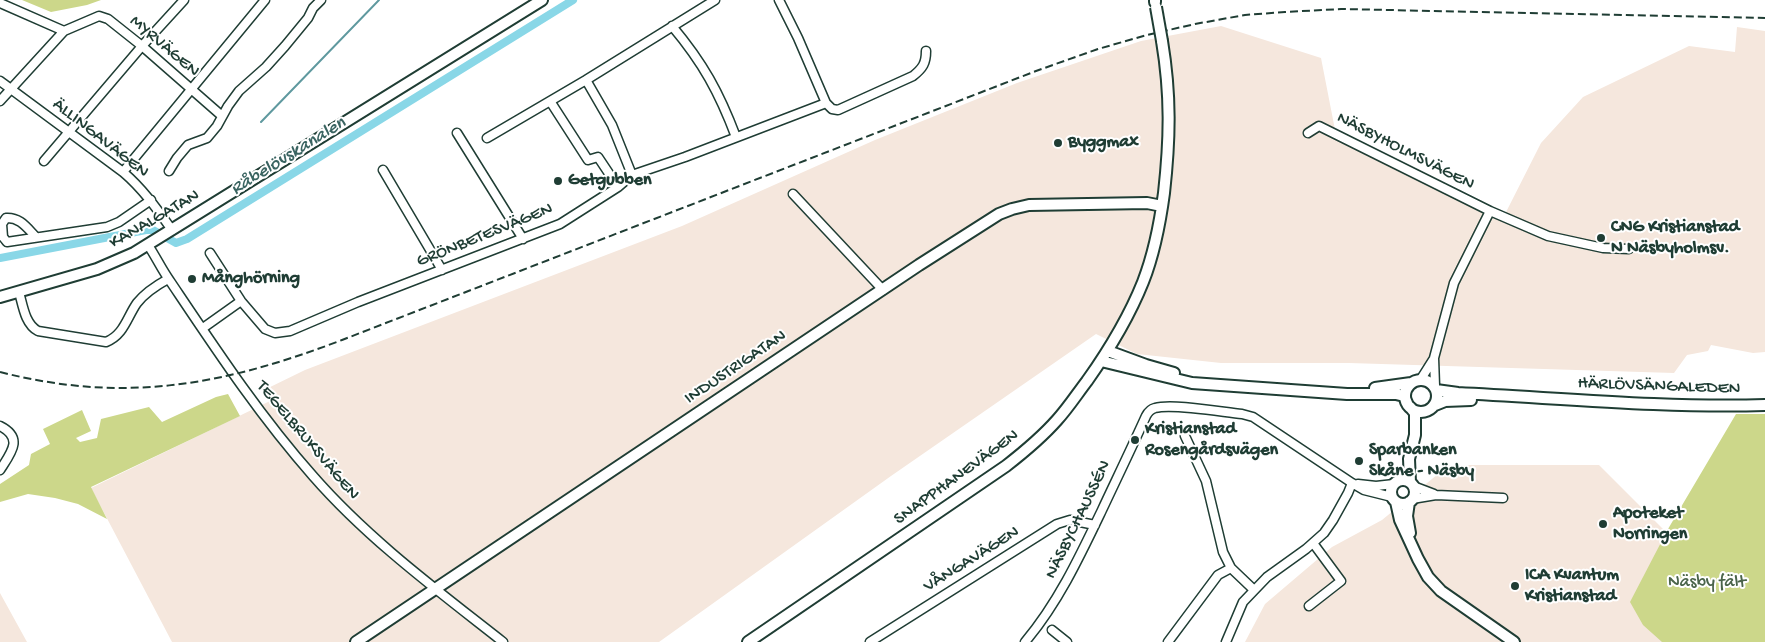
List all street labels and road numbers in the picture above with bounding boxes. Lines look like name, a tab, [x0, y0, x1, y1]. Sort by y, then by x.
street label: MYRVÄGEN	[124, 11, 204, 83]
street label: ÄLLINGAVÄGEN	[47, 95, 153, 183]
street label: NÄSBYHOLMSVÄGEN	[1332, 108, 1478, 196]
street label: KANALGATAN	[106, 185, 204, 255]
street label: GRÖNBETESVÄGEN	[414, 199, 556, 273]
street label: INDUSTRIGATAN	[681, 326, 791, 410]
street label: HÄRLÖVSÄNGALEDEN	[1577, 373, 1741, 401]
street label: TEGELBRUKSVÄGEN	[251, 377, 363, 505]
street label: SNAPPHANEVÄGEN	[890, 425, 1024, 531]
street label: NÄSBYCHAUSSÉN	[1041, 457, 1117, 583]
street label: VÅNGAVÄGEN	[920, 522, 1024, 598]

